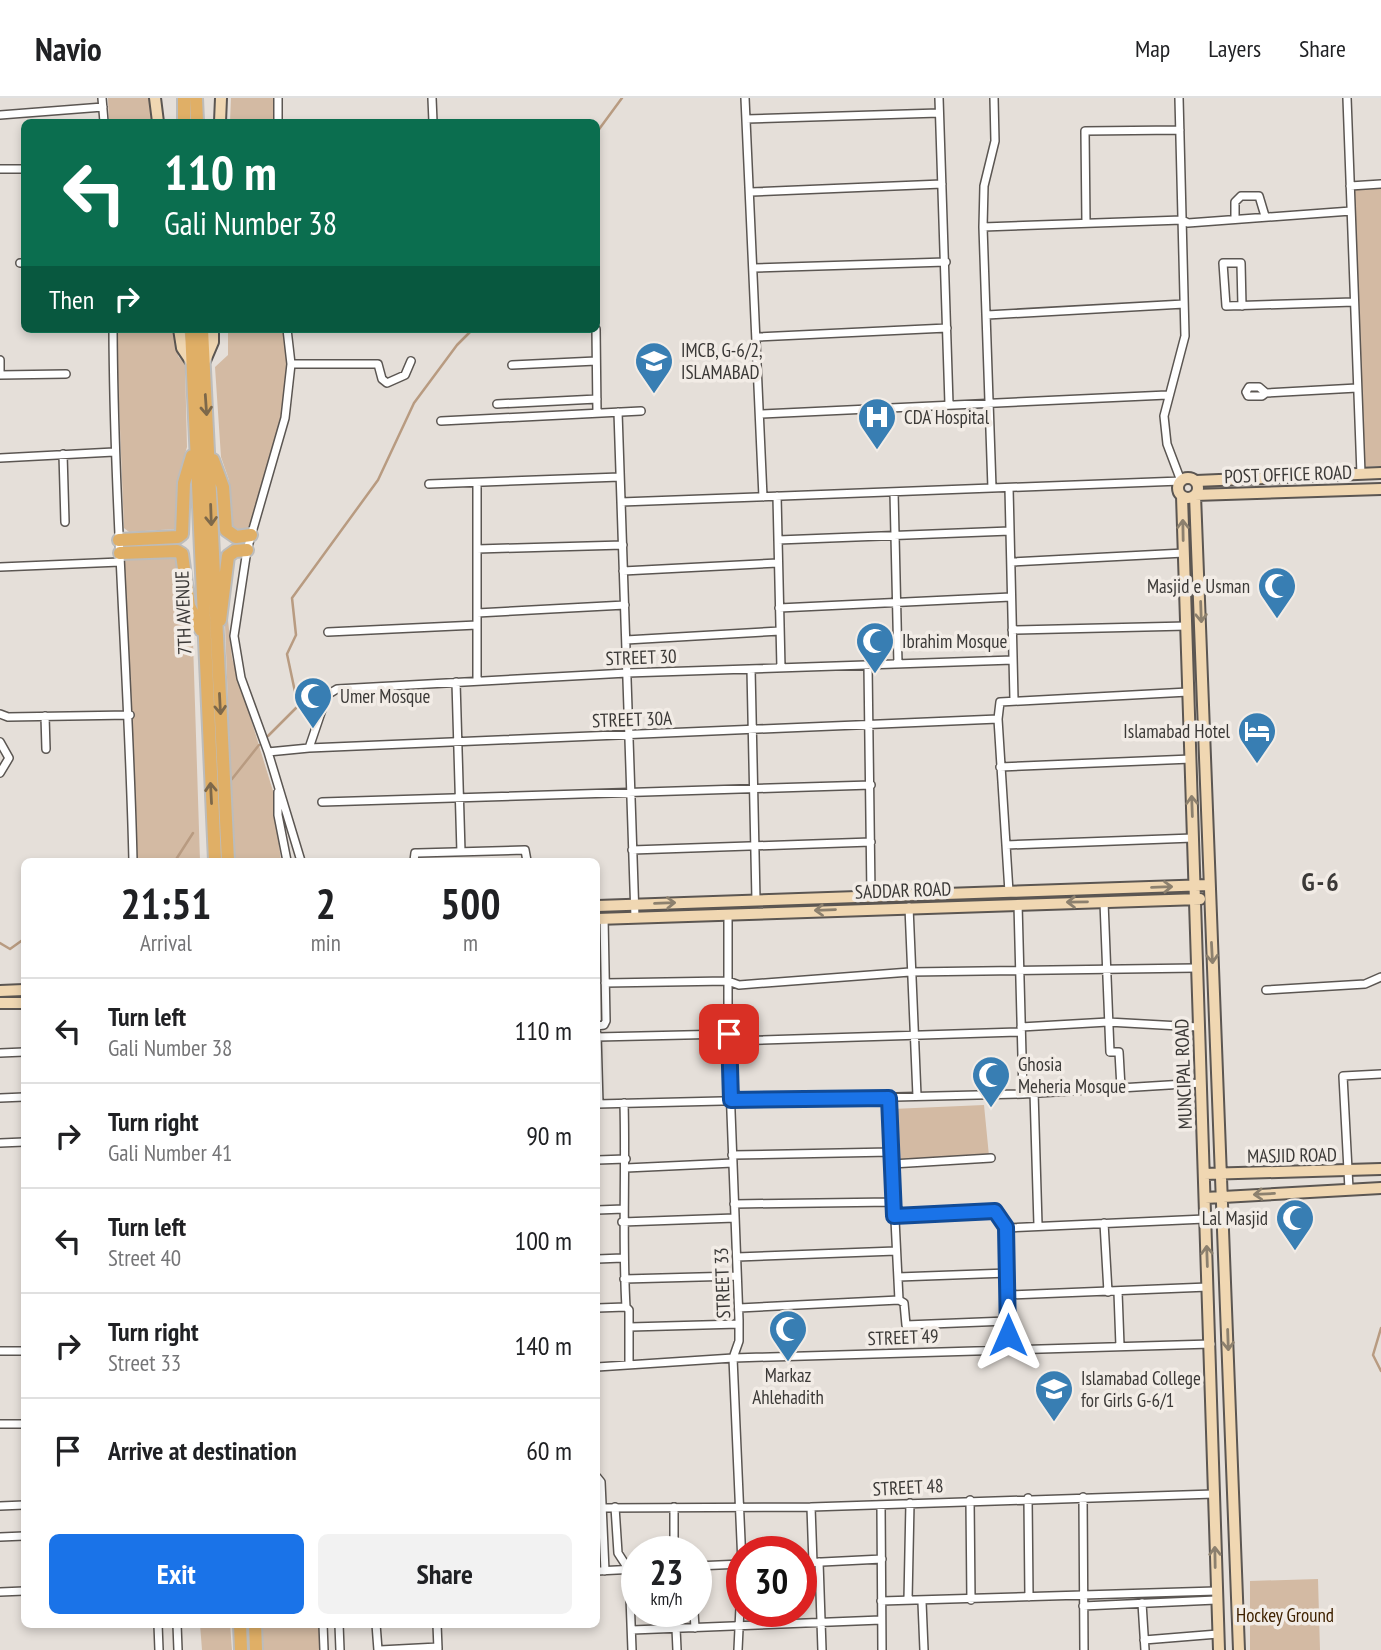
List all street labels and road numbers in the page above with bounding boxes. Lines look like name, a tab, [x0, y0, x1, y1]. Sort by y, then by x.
street label: POST OFFICE ROAD	[1224, 460, 1352, 488]
street label: 7TH AVENUE	[170, 570, 196, 656]
street label: STREET 30	[605, 644, 677, 670]
street label: STREET 30A	[592, 706, 672, 732]
street label: SADDAR ROAD	[854, 876, 952, 904]
street label: MUNCIPAL ROAD	[1169, 1018, 1197, 1130]
street label: MASJID ROAD	[1247, 1142, 1337, 1168]
street label: STREET 33	[709, 1247, 735, 1319]
street label: STREET 49	[867, 1324, 939, 1350]
street label: STREET 48	[872, 1473, 944, 1501]

